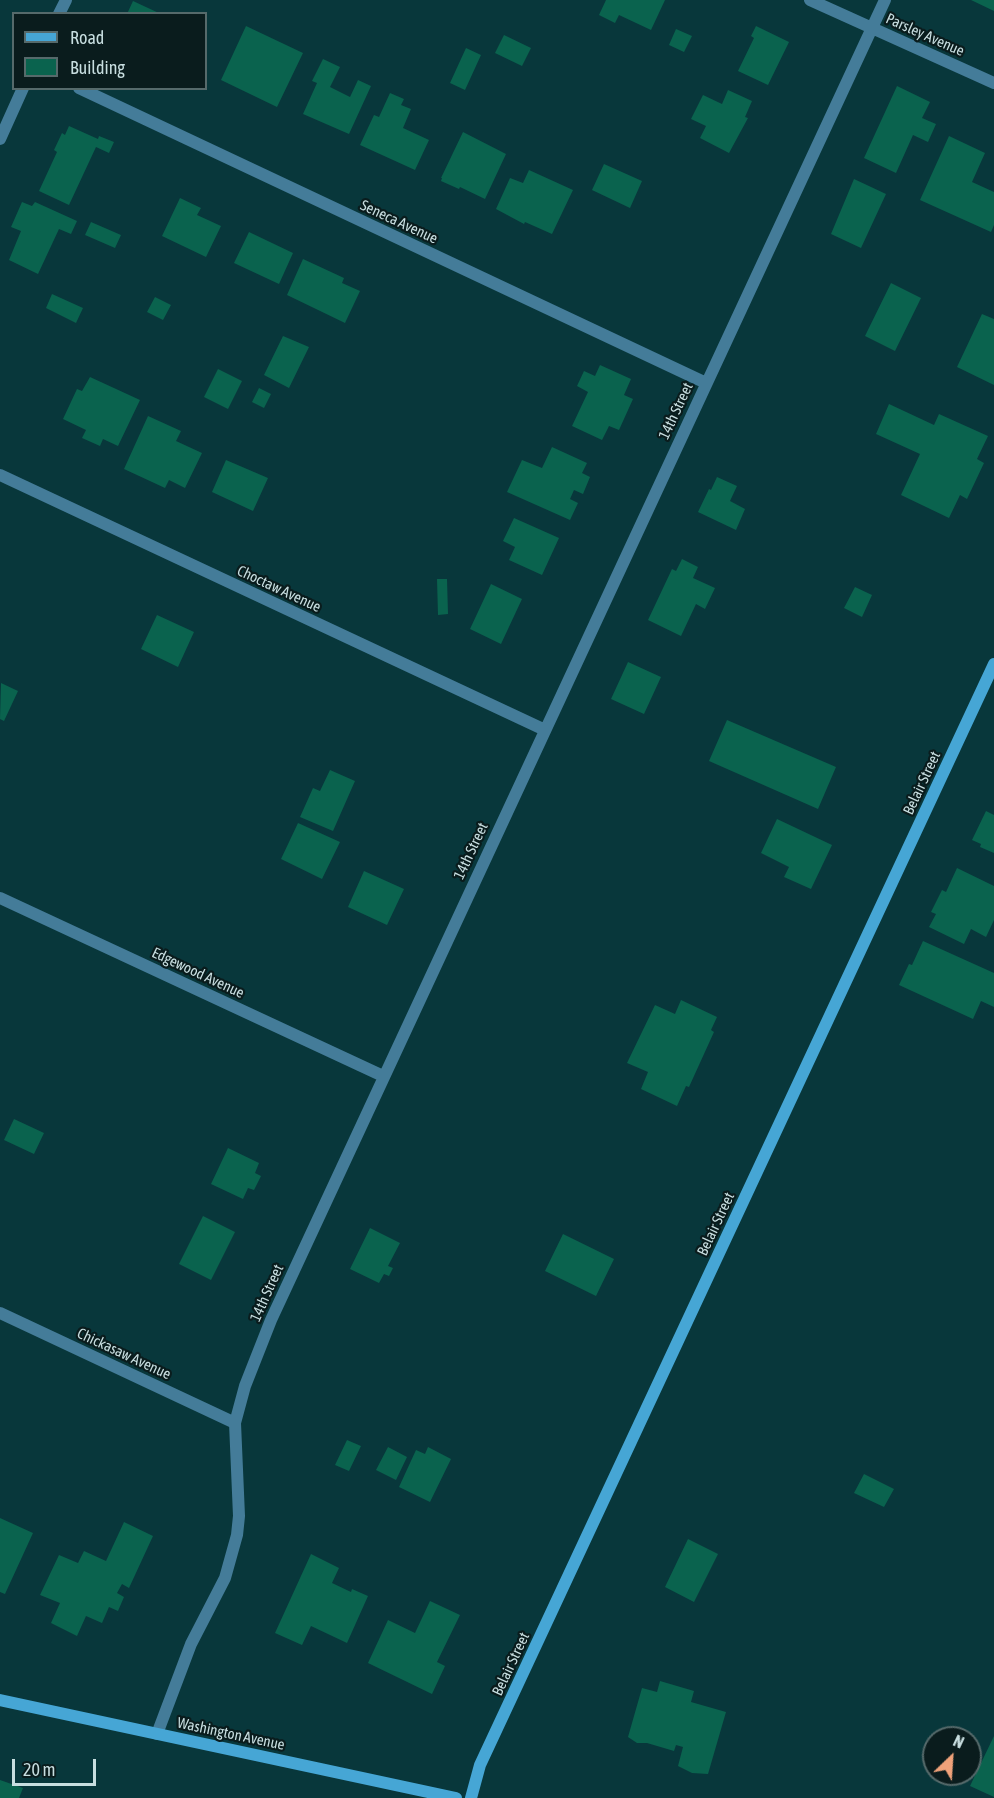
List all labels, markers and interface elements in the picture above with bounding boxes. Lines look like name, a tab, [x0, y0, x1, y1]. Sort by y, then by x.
street label: Parsley Avenue	[883, 10, 967, 60]
legend	[12, 12, 207, 90]
text: Road	[70, 27, 104, 48]
text: Building	[70, 57, 125, 78]
street label: Seneca Avenue	[357, 196, 441, 248]
street label: 14th Street	[655, 380, 697, 442]
street label: Choctaw Avenue	[234, 562, 324, 616]
street label: Belair Street	[900, 749, 944, 817]
street label: 14th Street	[450, 820, 492, 882]
street label: Edgewood Avenue	[149, 944, 247, 1002]
street label: Belair Street	[694, 1190, 738, 1258]
street label: 14th Street	[246, 1262, 288, 1324]
street label: Chickasaw Avenue	[74, 1324, 174, 1384]
street label: Belair Street	[489, 1630, 533, 1698]
street label: Washington Avenue	[176, 1714, 286, 1754]
north arrow	[922, 1726, 982, 1786]
text: N	[951, 1731, 967, 1752]
scale bar	[15, 1747, 99, 1785]
text: 20 m	[23, 1759, 55, 1780]

